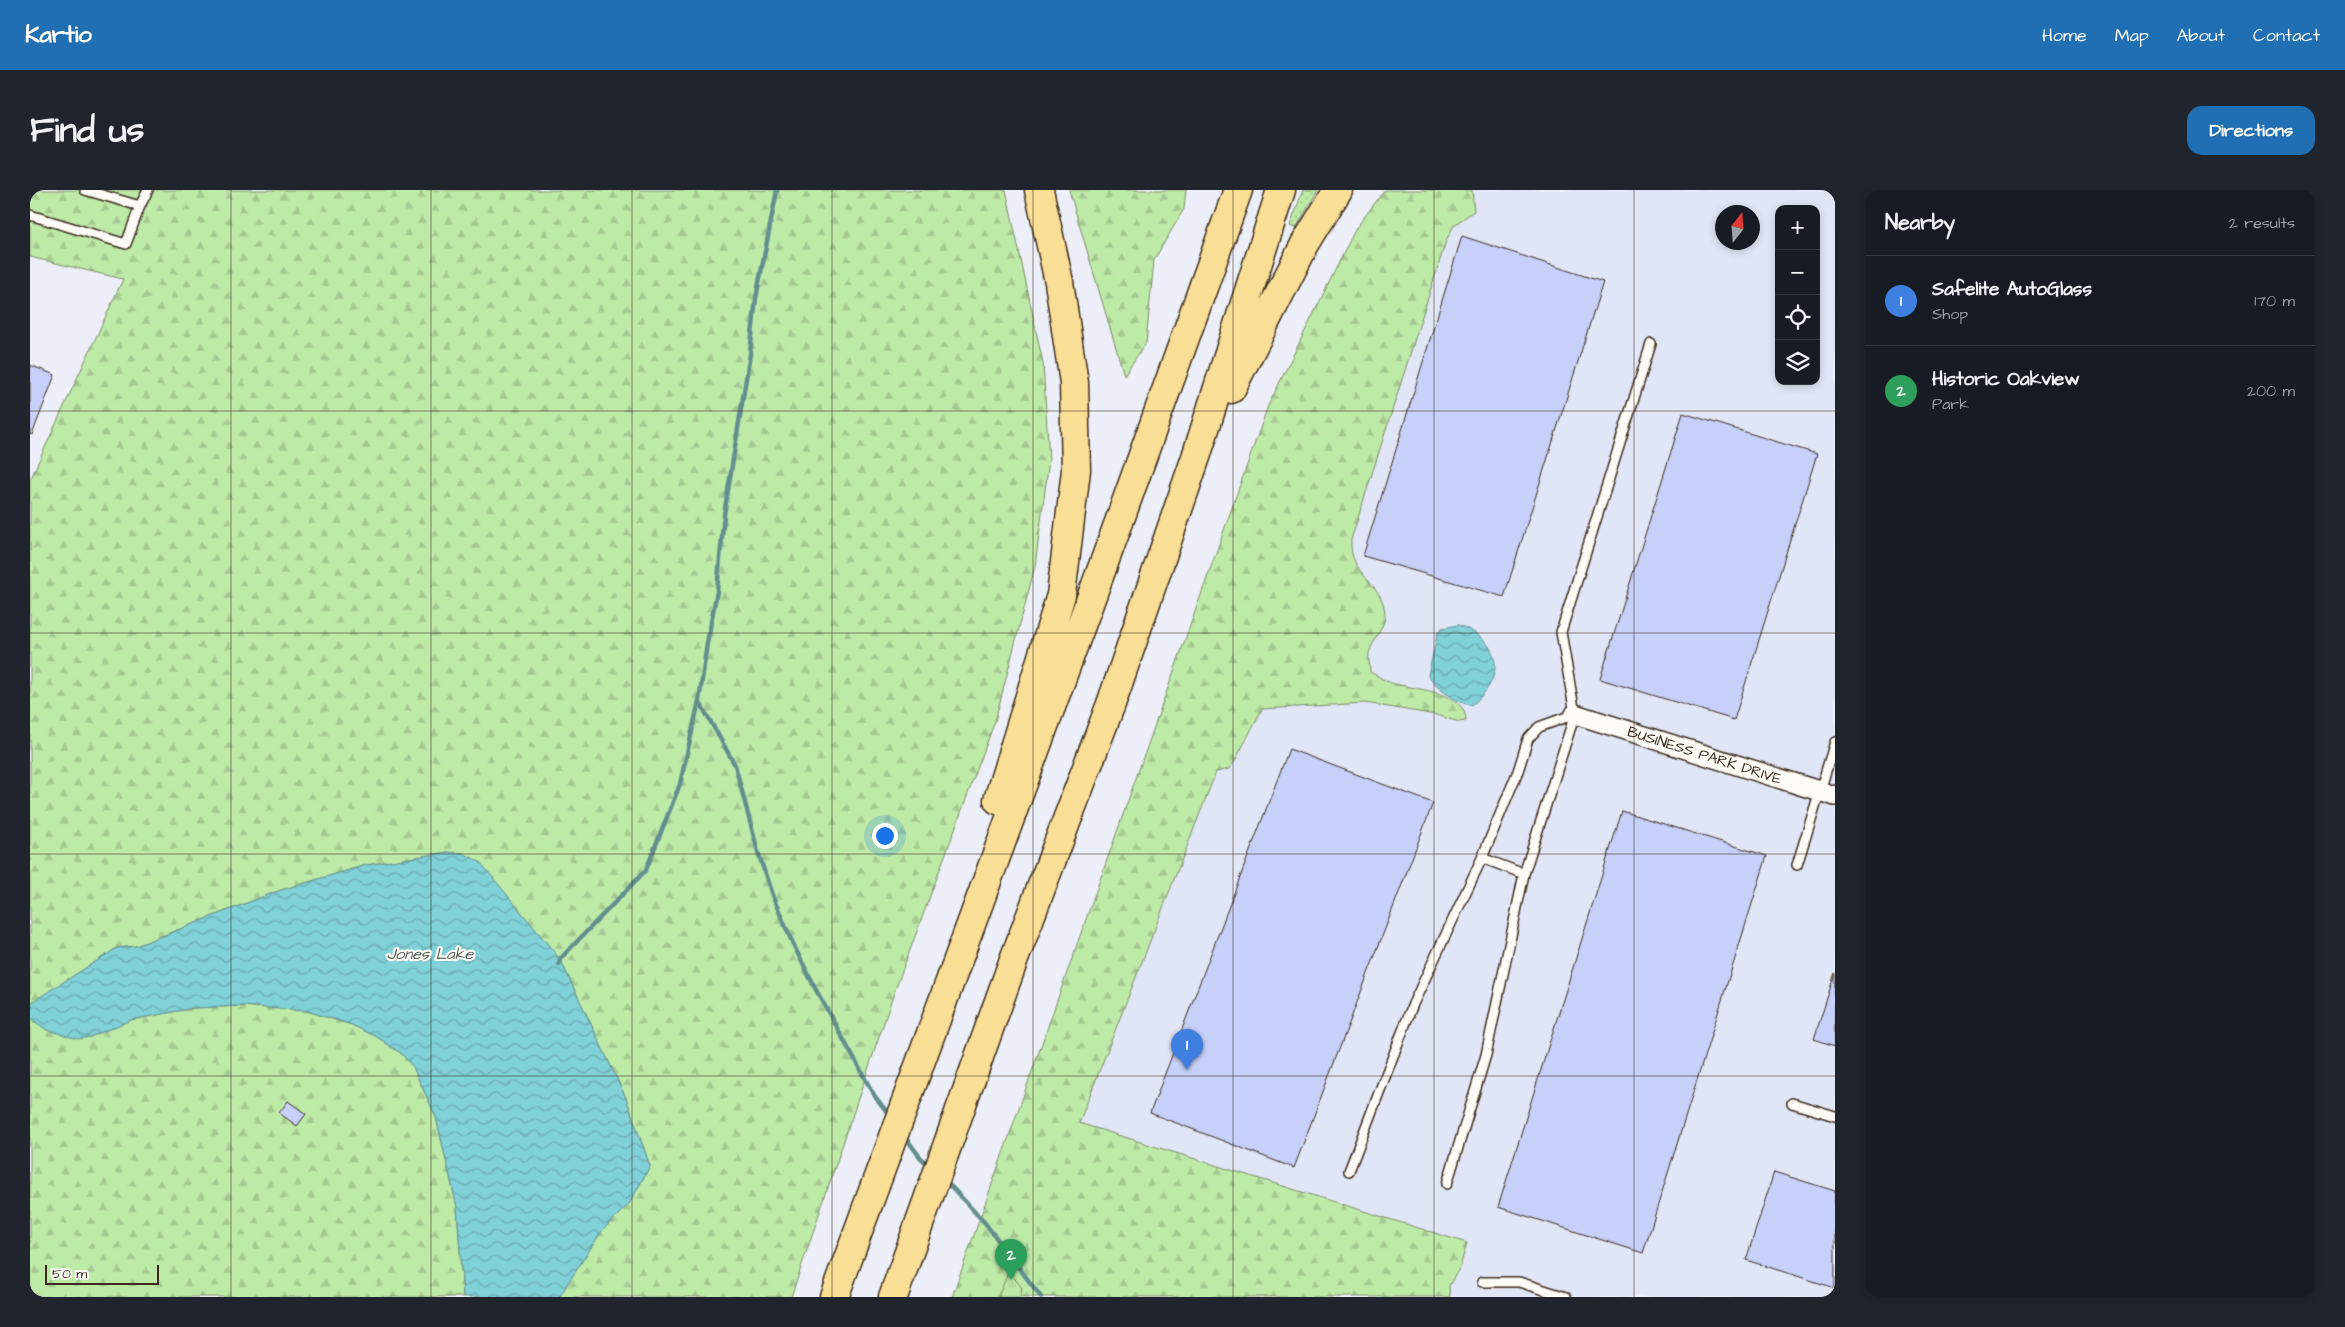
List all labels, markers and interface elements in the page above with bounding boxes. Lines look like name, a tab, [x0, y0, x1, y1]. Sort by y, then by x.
text: Kartio	[25, 18, 92, 52]
text: Home	[2042, 23, 2087, 48]
text: Map	[2115, 23, 2149, 48]
text: About	[2177, 23, 2225, 48]
text: Contact	[2253, 23, 2320, 48]
text: Find us	[30, 106, 144, 155]
button: Directions	[2187, 106, 2315, 155]
north arrow	[1715, 205, 1760, 250]
map controls	[1775, 205, 1820, 385]
button: +	[1775, 205, 1820, 250]
text: Nearby	[1885, 208, 1955, 237]
text: 2 results	[2229, 212, 2295, 234]
button: −	[1775, 250, 1820, 295]
text: Safelite AutoGlass	[1932, 276, 2092, 303]
text: 1	[1900, 290, 1902, 312]
text: 170 m	[2254, 290, 2295, 312]
button: locate	[1775, 295, 1820, 340]
text: Shop	[1932, 303, 1968, 325]
button: layers	[1775, 340, 1820, 385]
text: Historic Oakview	[1932, 366, 2080, 393]
text: 2	[1896, 380, 1906, 402]
text: 200 m	[2247, 380, 2295, 402]
text: Park	[1932, 393, 1969, 415]
street label: BUSINESS PARK DRIVE	[1625, 721, 1785, 789]
your location	[872, 823, 898, 849]
water label: Jones Lake	[387, 943, 474, 965]
pin: 1	[1171, 1029, 1203, 1070]
pin: 2	[995, 1239, 1027, 1280]
scale bar	[45, 1262, 159, 1285]
text: 50 m	[52, 1264, 87, 1284]

